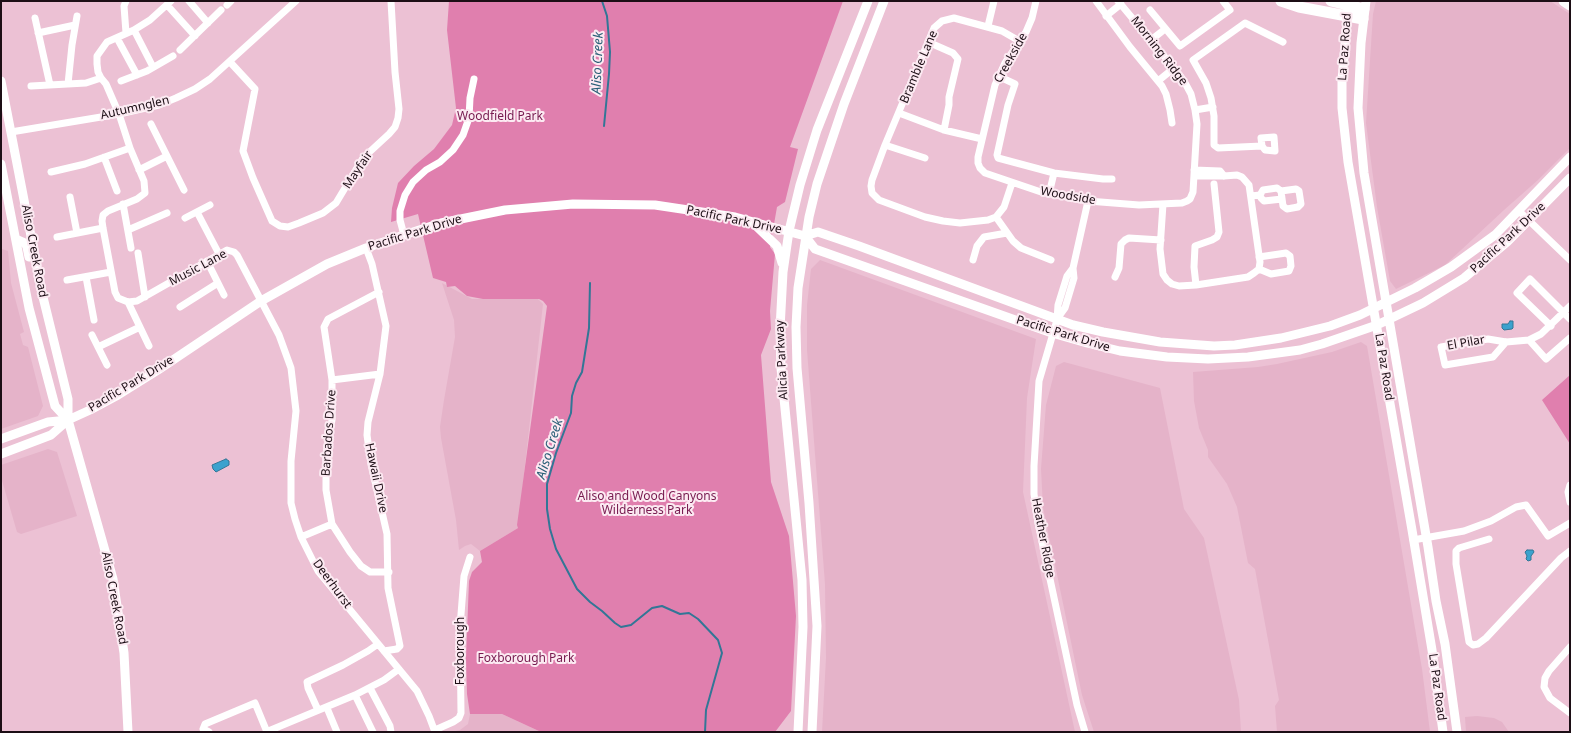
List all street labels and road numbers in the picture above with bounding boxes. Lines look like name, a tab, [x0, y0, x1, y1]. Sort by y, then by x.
street label: La Paz Road	[1335, 13, 1355, 81]
street label: Morning Ridge	[1128, 14, 1190, 88]
street label: Bramble Lane	[897, 28, 941, 106]
street label: Creekside	[991, 30, 1031, 86]
street label: Autumnglen	[99, 93, 171, 123]
street label: Mayfair	[340, 148, 376, 192]
street label: Woodside	[1039, 184, 1097, 208]
street label: Pacific Park Drive	[1468, 200, 1548, 276]
street label: Aliso Creek Road	[18, 203, 50, 299]
street label: Pacific Park Drive	[685, 203, 783, 237]
street label: Pacific Park Drive	[366, 212, 464, 254]
street label: Music Lane	[167, 247, 229, 289]
street label: Pacific Park Drive	[1014, 313, 1112, 355]
street label: Alicia Parkway	[773, 320, 791, 400]
street label: La Paz Road	[1372, 332, 1396, 402]
street label: El Pilar	[1446, 333, 1486, 353]
street label: Pacific Park Drive	[86, 353, 176, 415]
street label: Barbados Drive	[319, 389, 339, 477]
street label: Hawaii Drive	[362, 442, 390, 514]
street label: Heather Ridge	[1028, 497, 1058, 579]
street label: Aliso Creek Road	[98, 550, 130, 646]
street label: Deerhurst	[309, 557, 355, 611]
street label: Foxborough	[454, 617, 468, 685]
street label: La Paz Road	[1425, 652, 1449, 722]

